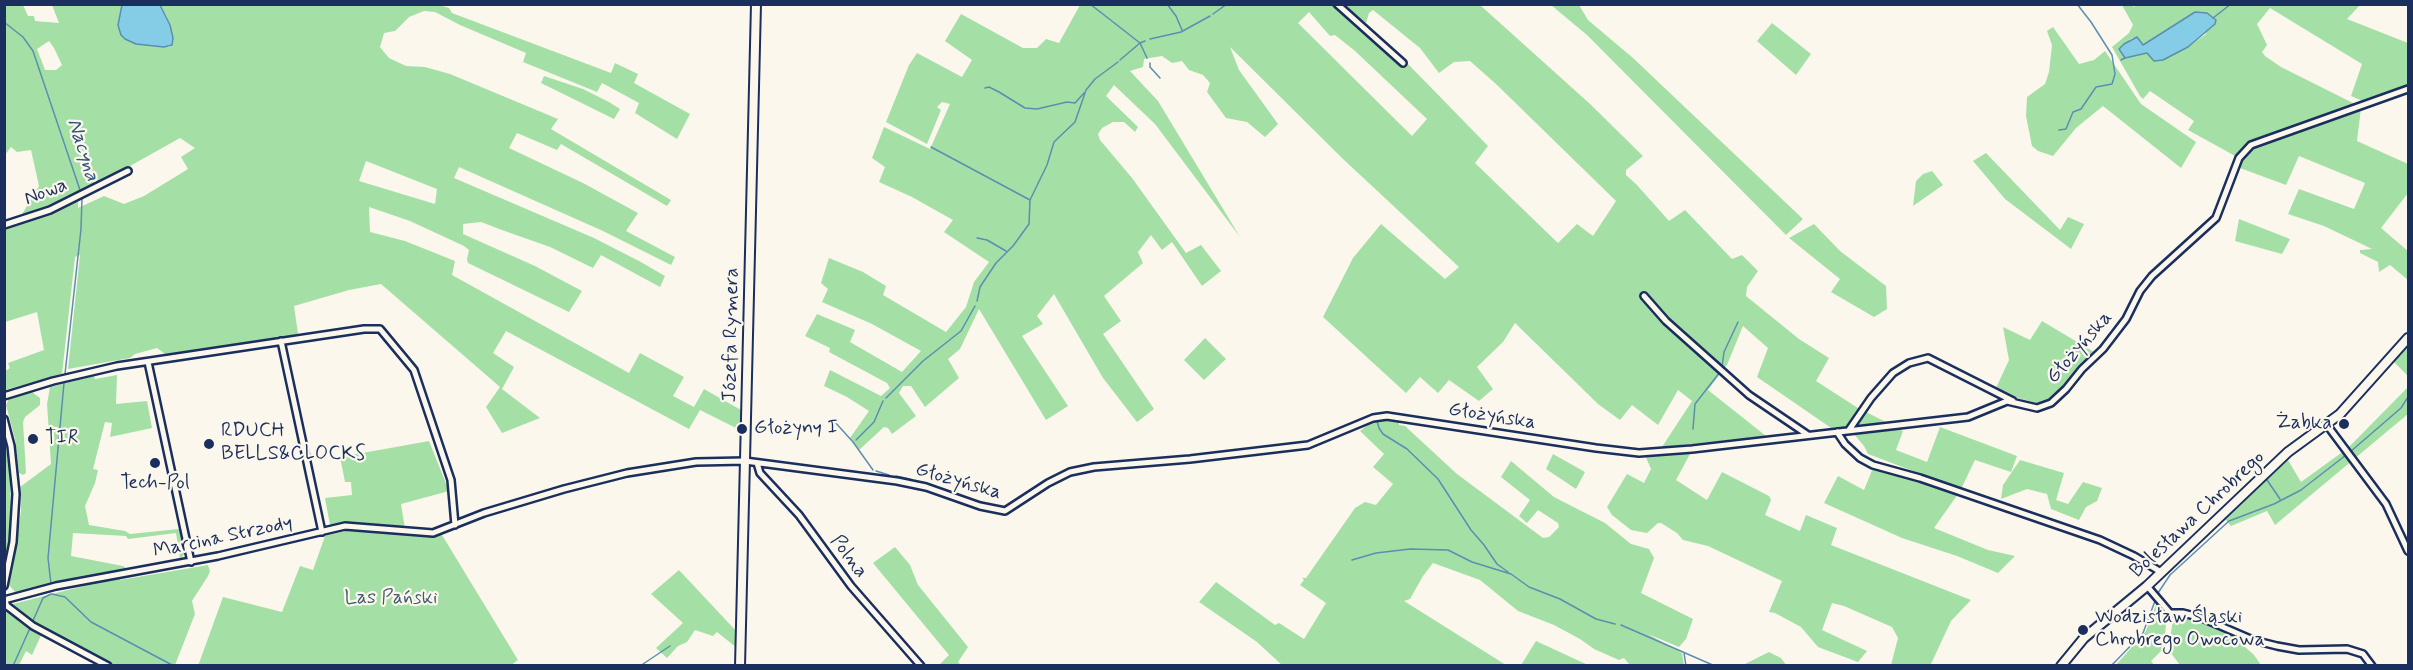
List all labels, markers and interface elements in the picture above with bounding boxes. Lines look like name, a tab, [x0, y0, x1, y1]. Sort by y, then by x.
water label: Nacyna	[60, 115, 104, 185]
street label: Nowa	[21, 174, 71, 212]
street label: Józefa Rymera	[719, 267, 745, 403]
street label: Głożyńska	[2042, 307, 2118, 389]
street label: Głożyńska	[1447, 398, 1537, 436]
place label: Żabka	[2276, 412, 2332, 436]
place label: Głożyny I	[754, 417, 838, 441]
marker: Żabka	[2337, 417, 2351, 431]
place label: RDUCH BELLS&CLOCKS	[221, 420, 365, 467]
marker: Głożyny I	[735, 422, 749, 436]
place label: TIR	[45, 427, 78, 451]
marker: TIR	[26, 432, 40, 446]
marker: RDUCH BELLS&CLOCKS	[202, 437, 216, 451]
street label: Bolesława Chrobrego	[2126, 446, 2270, 584]
marker: Tech-Pol	[148, 456, 162, 470]
street label: Głożyńska	[912, 458, 1004, 506]
place label: Tech-Pol	[120, 472, 190, 496]
street label: Marcina Strzody	[151, 512, 295, 564]
street label: Polna	[824, 531, 872, 583]
park label: Las Pański	[344, 587, 438, 611]
place label: Wodzisław Śląski Chrobrego Owocowa	[2095, 606, 2265, 653]
marker: Wodzisław Śląski Chrobrego Owocowa	[2076, 623, 2090, 637]

